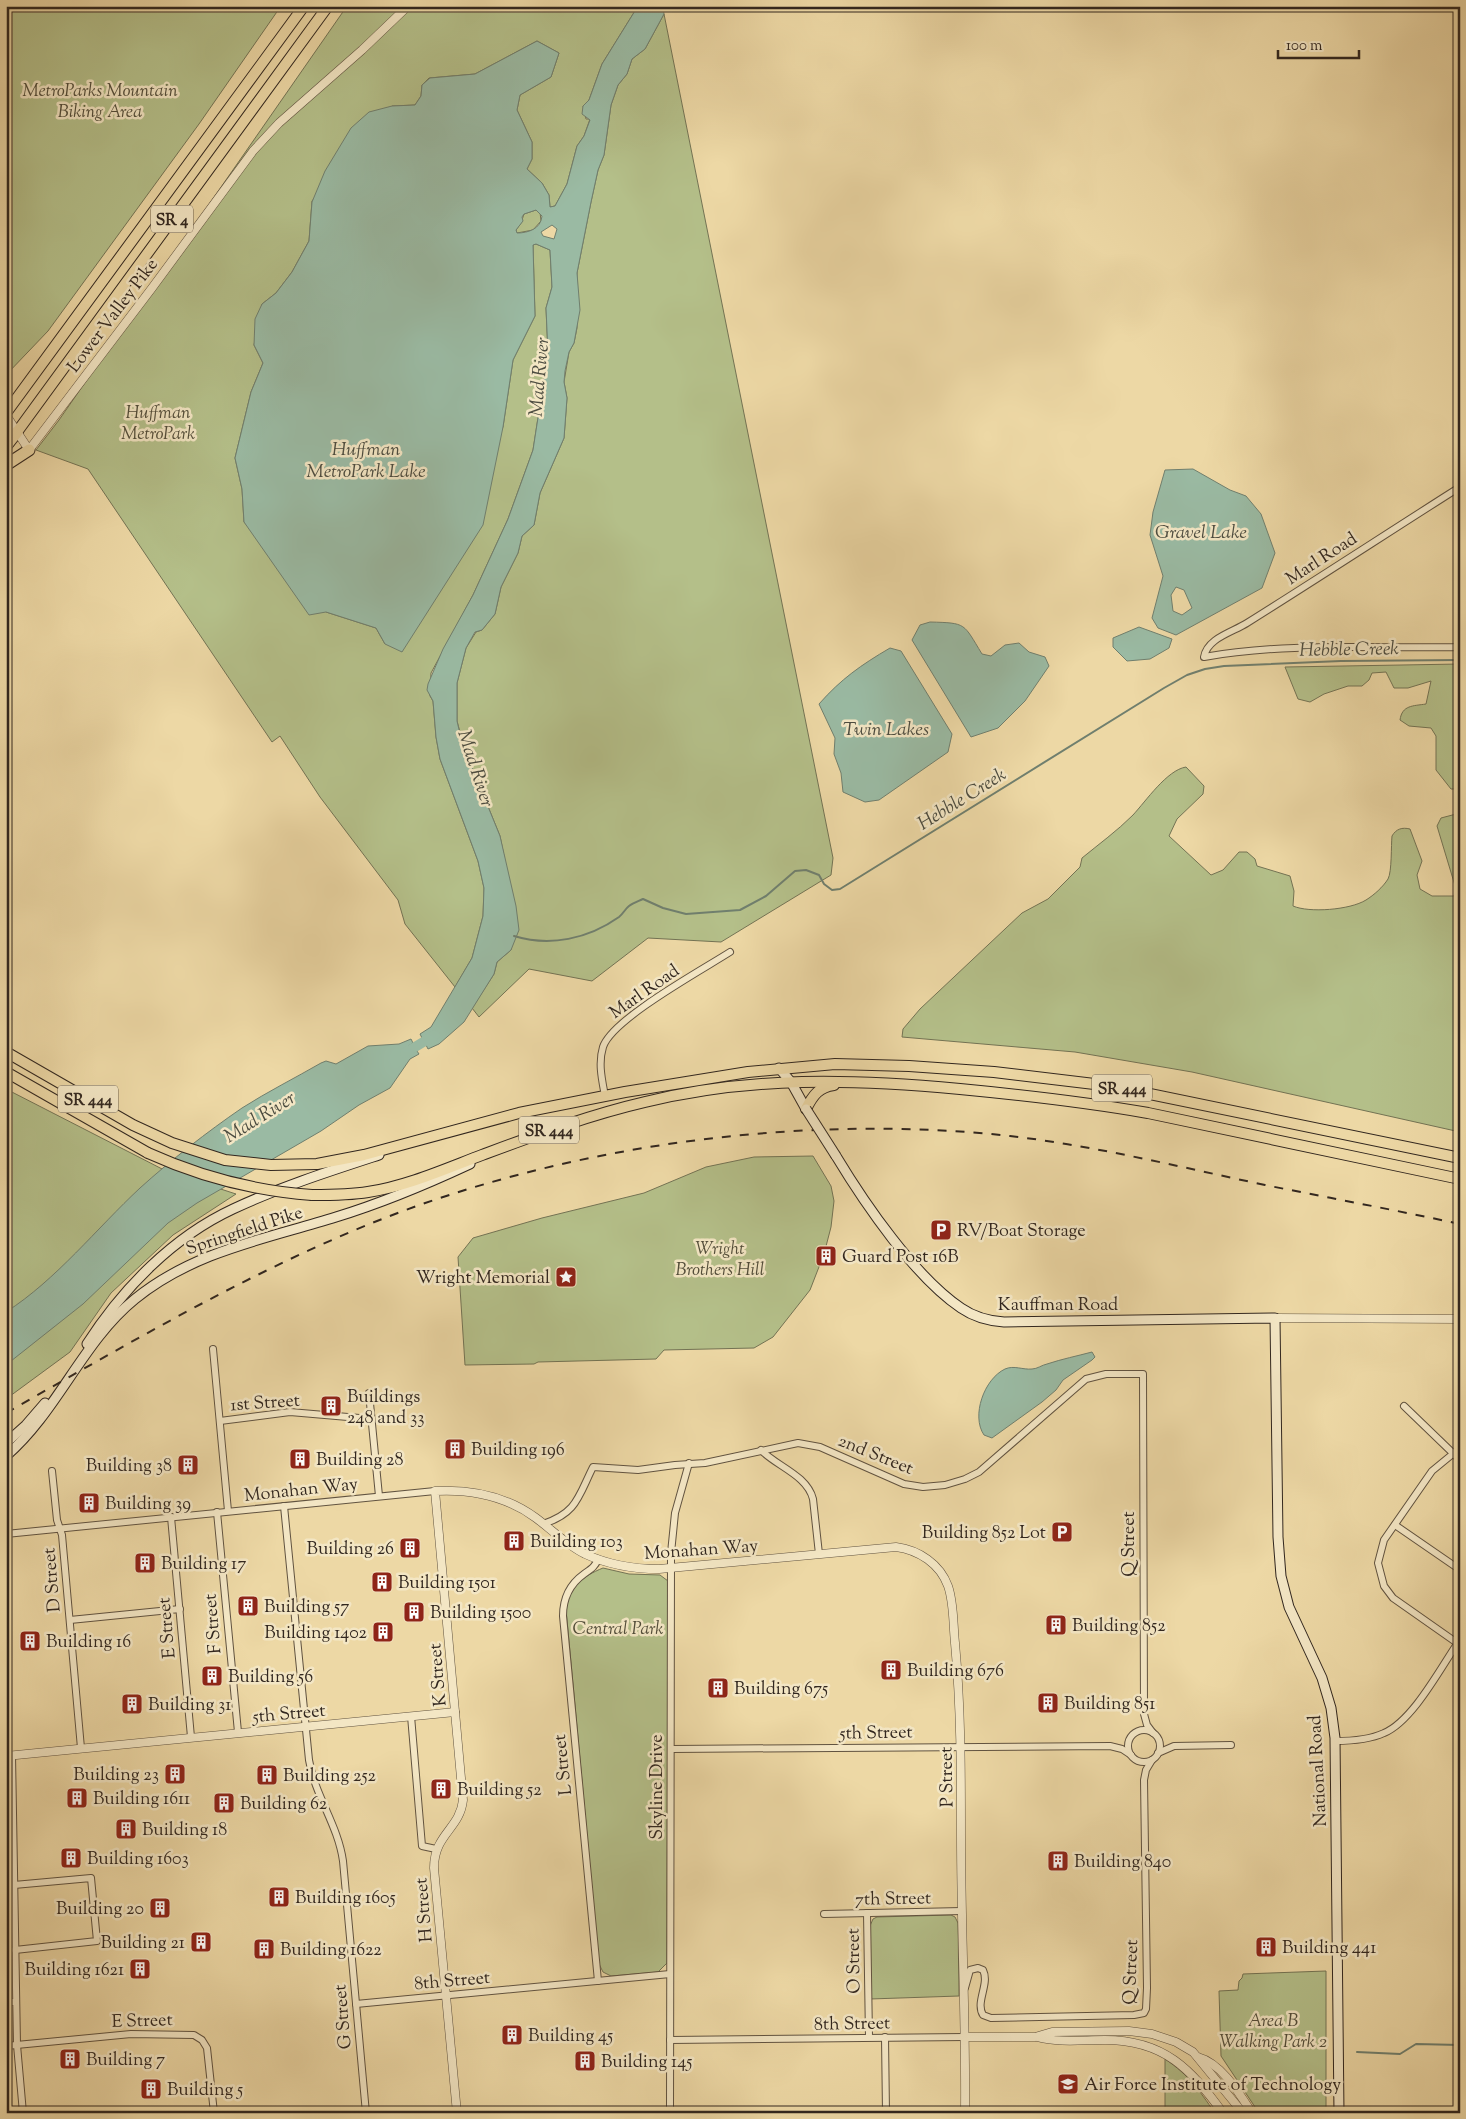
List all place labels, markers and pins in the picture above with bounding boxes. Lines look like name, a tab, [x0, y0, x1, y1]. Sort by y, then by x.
parking icon: RV/Boat Storage	[929, 1218, 953, 1242]
place label: RV/Boat Storage	[957, 1219, 1086, 1245]
building icon: Guard Post 16B	[814, 1244, 838, 1268]
place label: Guard Post 16B	[842, 1245, 959, 1271]
place icon: Wright Memorial	[554, 1265, 578, 1289]
place label: Wright Memorial	[416, 1266, 550, 1292]
place label: Buildings 248 and 33	[347, 1385, 425, 1432]
building icon: Buildings 248 and 33	[319, 1394, 343, 1418]
building icon: Building 196	[443, 1437, 467, 1461]
place label: Building 196	[471, 1438, 565, 1464]
building icon: Building 28	[288, 1447, 312, 1471]
place label: Building 28	[316, 1448, 403, 1474]
building icon: Building 38	[176, 1453, 200, 1477]
place label: Building 38	[86, 1454, 172, 1480]
building icon: Building 39	[77, 1491, 101, 1515]
place label: Building 39	[105, 1492, 191, 1518]
parking icon: Building 852 Lot	[1050, 1520, 1074, 1544]
place label: Building 852 Lot	[922, 1521, 1046, 1547]
building icon: Building 103	[502, 1529, 526, 1553]
place label: Building 103	[530, 1530, 623, 1556]
building icon: Building 26	[398, 1536, 422, 1560]
place label: Building 26	[307, 1537, 394, 1563]
building icon: Building 17	[133, 1551, 157, 1575]
place label: Building 17	[161, 1552, 246, 1578]
building icon: Building 1501	[370, 1570, 394, 1594]
place label: Building 1501	[398, 1571, 496, 1597]
building icon: Building 57	[236, 1594, 260, 1618]
place label: Building 57	[264, 1595, 349, 1621]
building icon: Building 1500	[402, 1600, 426, 1624]
place label: Building 1500	[430, 1601, 531, 1627]
building icon: Building 852	[1044, 1613, 1068, 1637]
place label: Building 852	[1072, 1614, 1166, 1640]
building icon: Building 1402	[371, 1620, 395, 1644]
place label: Building 1402	[264, 1621, 368, 1647]
building icon: Building 16	[18, 1629, 42, 1653]
place label: Building 16	[46, 1630, 131, 1656]
building icon: Building 676	[879, 1658, 903, 1682]
place label: Building 676	[907, 1659, 1004, 1685]
building icon: Building 56	[200, 1664, 224, 1688]
place label: Building 56	[228, 1665, 313, 1691]
building icon: Building 675	[706, 1676, 730, 1700]
place label: Building 675	[734, 1677, 828, 1703]
building icon: Building 851	[1036, 1691, 1060, 1715]
building icon: Building 31	[120, 1692, 144, 1716]
place label: Building 851	[1064, 1692, 1155, 1718]
place label: Building 31	[148, 1693, 231, 1719]
building icon: Building 23	[163, 1762, 187, 1786]
place label: Building 23	[73, 1763, 159, 1789]
building icon: Building 252	[255, 1763, 279, 1787]
place label: Building 252	[283, 1764, 377, 1790]
building icon: Building 52	[429, 1777, 453, 1801]
place label: Building 52	[457, 1778, 542, 1804]
building icon: Building 1611	[65, 1786, 89, 1810]
place label: Building 1611	[93, 1787, 190, 1813]
building icon: Building 62	[212, 1791, 236, 1815]
place label: Building 62	[240, 1792, 328, 1818]
building icon: Building 18	[114, 1817, 138, 1841]
place label: Building 18	[142, 1818, 227, 1844]
building icon: Building 1603	[59, 1846, 83, 1870]
place label: Building 1603	[87, 1847, 189, 1873]
building icon: Building 840	[1046, 1849, 1070, 1873]
place label: Building 840	[1074, 1850, 1171, 1876]
building icon: Building 1605	[267, 1885, 291, 1909]
place label: Building 1605	[295, 1886, 396, 1912]
building icon: Building 20	[148, 1896, 172, 1920]
place label: Building 20	[56, 1897, 144, 1923]
building icon: Building 21	[189, 1930, 213, 1954]
place label: Building 21	[100, 1931, 185, 1957]
building icon: Building 441	[1254, 1935, 1278, 1959]
place label: Building 441	[1282, 1936, 1376, 1962]
building icon: Building 1622	[252, 1937, 276, 1961]
place label: Building 1622	[280, 1938, 382, 1964]
building icon: Building 1621	[128, 1957, 152, 1981]
place label: Building 1621	[25, 1958, 124, 1984]
building icon: Building 45	[500, 2023, 524, 2047]
place label: Building 45	[528, 2024, 613, 2050]
building icon: Building 7	[58, 2047, 82, 2071]
place label: Building 7	[86, 2048, 165, 2074]
building icon: Building 145	[573, 2049, 597, 2073]
place label: Building 145	[601, 2050, 692, 2076]
school or university icon: Air Force Institute of Technology	[1056, 2072, 1080, 2096]
place label: Air Force Institute of Technology	[1084, 2073, 1341, 2099]
building icon: Building 5	[139, 2077, 163, 2101]
place label: Building 5	[167, 2078, 243, 2104]

